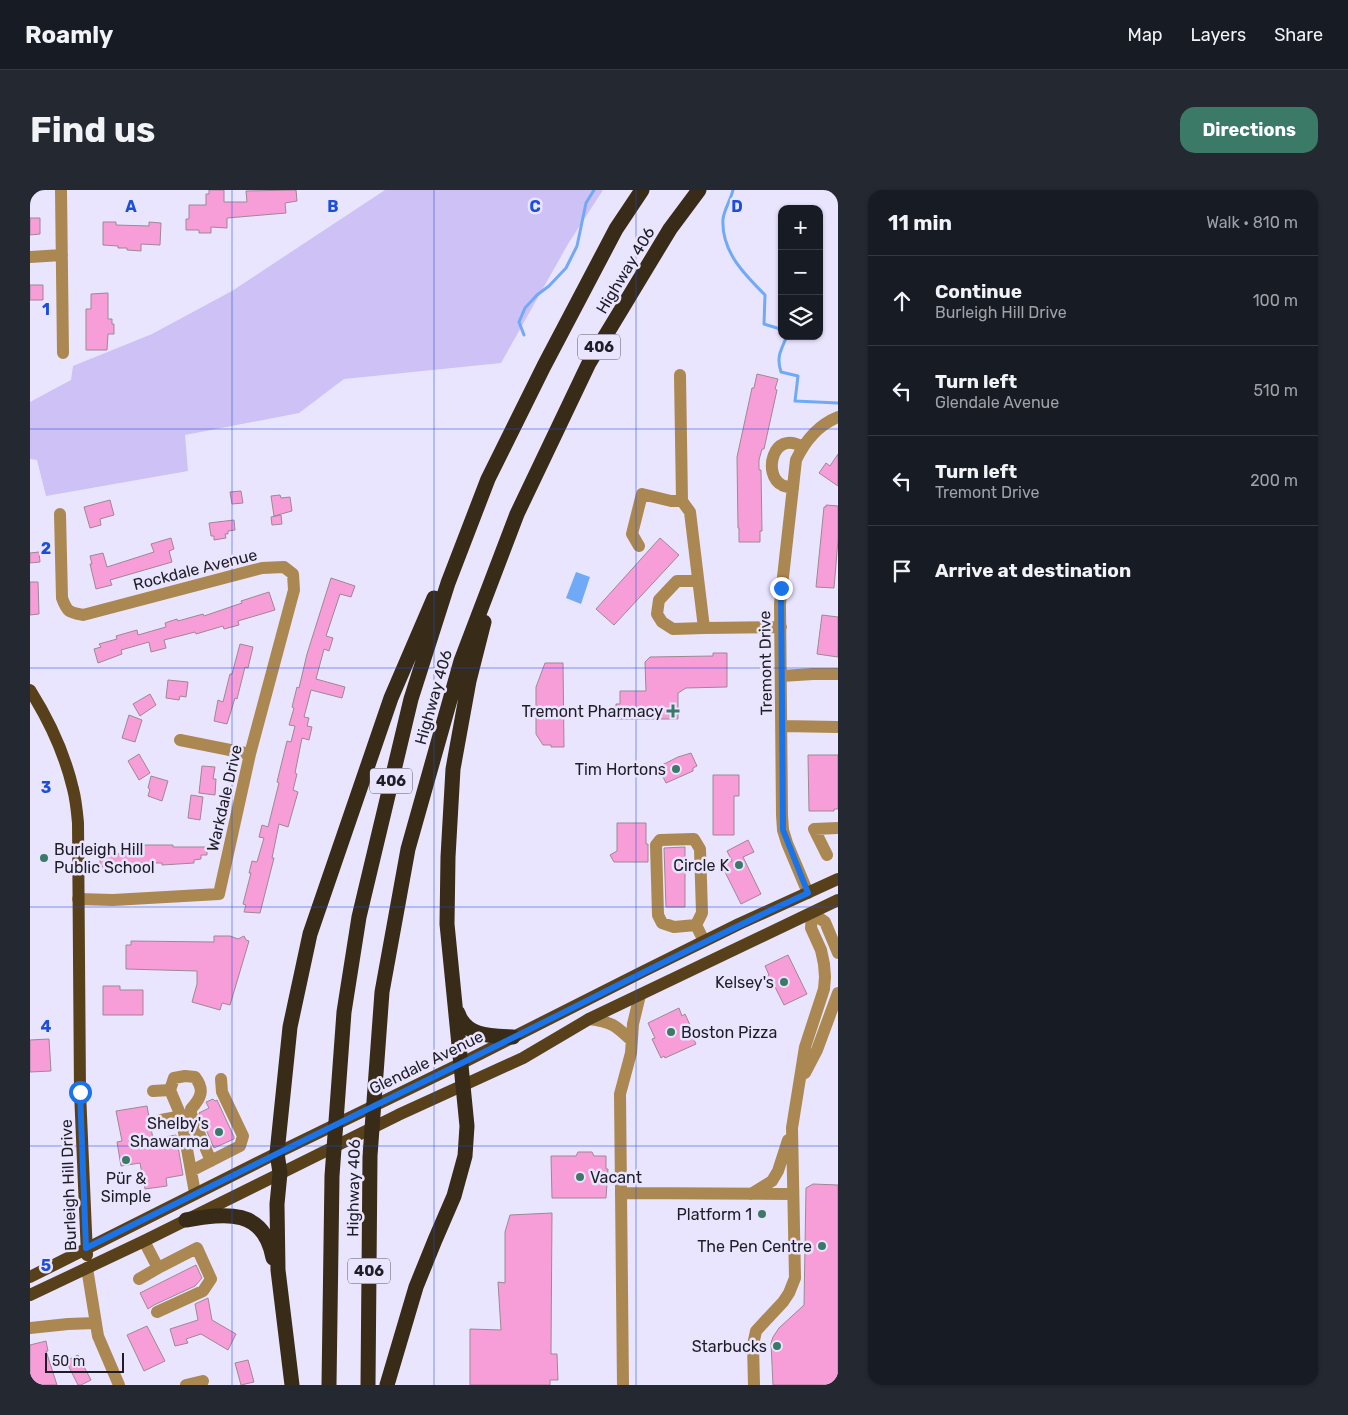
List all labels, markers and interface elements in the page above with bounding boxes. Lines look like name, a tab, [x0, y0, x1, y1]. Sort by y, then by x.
text: Roamly	[25, 21, 113, 49]
text: Map	[1128, 24, 1163, 46]
text: Layers	[1191, 24, 1246, 46]
text: Share	[1274, 24, 1323, 46]
button: Directions	[1180, 107, 1318, 153]
text: Find us	[30, 109, 155, 151]
text: A	[125, 197, 137, 216]
text: B	[327, 197, 339, 216]
text: C	[529, 197, 541, 216]
text: D	[731, 197, 743, 216]
map controls	[778, 205, 823, 340]
button: +	[778, 205, 823, 250]
text: 11 min	[888, 210, 952, 235]
text: Walk · 810 m	[1206, 213, 1298, 232]
street label: Highway 406	[592, 223, 659, 317]
button: −	[778, 250, 823, 295]
text: Continue	[935, 280, 1022, 303]
icon: ahead	[888, 287, 916, 315]
text: 100 m	[1253, 291, 1298, 310]
button: layers	[778, 295, 823, 340]
text: 1	[42, 300, 50, 319]
text: Burleigh Hill Drive	[935, 303, 1067, 322]
road number: 406	[578, 334, 620, 360]
text: Turn left	[935, 370, 1017, 393]
icon: left	[888, 377, 916, 405]
text: 510 m	[1254, 381, 1298, 400]
text: Glendale Avenue	[935, 393, 1059, 412]
text: Turn left	[935, 460, 1017, 483]
icon: left	[888, 467, 916, 495]
text: 200 m	[1250, 471, 1298, 490]
text: Tremont Drive	[935, 483, 1040, 502]
text: 2	[41, 539, 51, 558]
street label: Rockdale Avenue	[131, 545, 259, 594]
icon: arrive	[888, 557, 916, 585]
text: Arrive at destination	[935, 559, 1131, 582]
route end	[770, 577, 793, 600]
street label: Tremont Drive	[755, 611, 776, 715]
street label: Highway 406	[411, 647, 456, 747]
place label: Tremont Pharmacy	[522, 702, 663, 721]
marker: Tremont Pharmacy	[667, 705, 679, 717]
street label: Warkdale Drive	[203, 743, 246, 853]
place label: Tim Hortons	[575, 760, 666, 779]
marker: Tim Hortons	[670, 763, 682, 775]
road number: 406	[370, 768, 412, 794]
text: 3	[41, 778, 51, 797]
place label: Burleigh Hill Public School	[54, 840, 155, 877]
marker: Burleigh Hill Public School	[38, 852, 50, 864]
place label: Circle K	[673, 856, 729, 875]
marker: Circle K	[733, 859, 745, 871]
place label: Kelsey's	[715, 973, 774, 992]
marker: Kelsey's	[778, 976, 790, 988]
text: 4	[41, 1017, 52, 1036]
place label: Boston Pizza	[681, 1023, 777, 1042]
marker: Boston Pizza	[665, 1026, 677, 1038]
street label: Glendale Avenue	[366, 1027, 486, 1098]
route start	[69, 1081, 92, 1104]
place label: Shelby's Shawarma	[130, 1114, 209, 1151]
street label: Burleigh Hill Drive	[57, 1119, 80, 1251]
marker: Shelby's Shawarma	[213, 1126, 225, 1138]
street label: Highway 406	[343, 1139, 364, 1237]
marker: Pür & Simple	[120, 1154, 132, 1166]
place label: Vacant	[590, 1168, 642, 1187]
place label: Pür & Simple	[101, 1169, 151, 1206]
marker: Vacant	[574, 1171, 586, 1183]
place label: Platform 1	[677, 1205, 752, 1224]
marker: Platform 1	[756, 1208, 768, 1220]
place label: The Pen Centre	[697, 1237, 812, 1256]
marker: The Pen Centre	[816, 1240, 828, 1252]
text: 5	[41, 1256, 51, 1275]
road number: 406	[348, 1258, 390, 1284]
place label: Starbucks	[692, 1337, 767, 1356]
marker: Starbucks	[771, 1340, 783, 1352]
scale bar	[45, 1350, 124, 1373]
text: 50 m	[52, 1353, 85, 1370]

